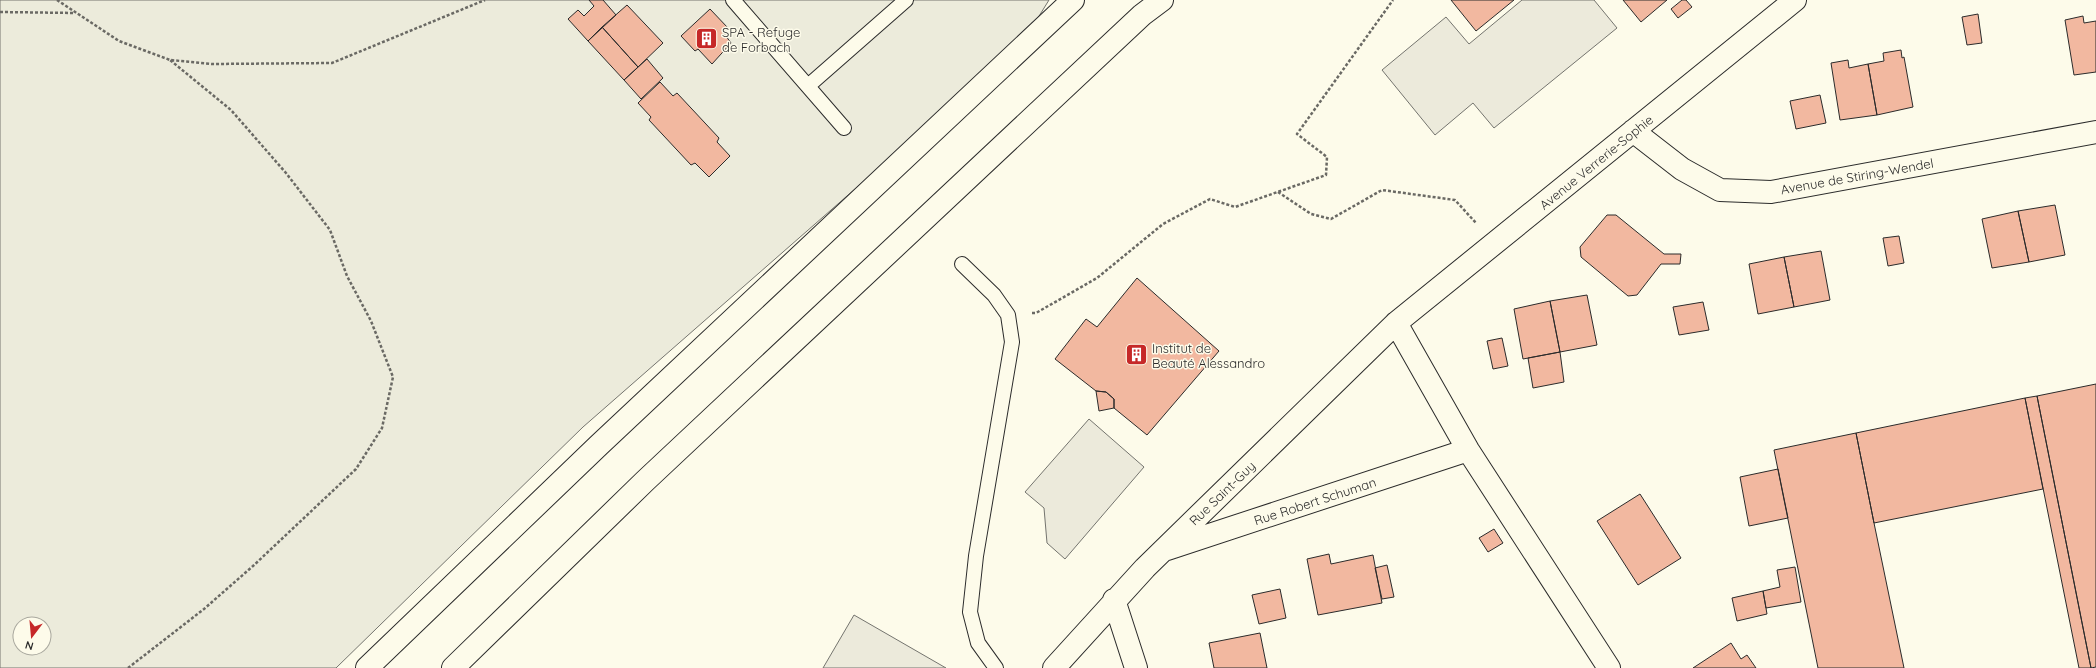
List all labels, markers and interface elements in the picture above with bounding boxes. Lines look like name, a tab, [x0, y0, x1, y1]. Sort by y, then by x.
place label: SPA - Refuge de Forbach	[722, 24, 800, 55]
building icon: SPA - Refuge de Forbach	[693, 26, 719, 52]
street label: Avenue Verrerie-Sophie	[1536, 111, 1656, 213]
street label: Avenue de Stiring-Wendel	[1779, 155, 1935, 197]
place label: Institut de Beauté Alessandro	[1152, 340, 1265, 371]
building icon: Institut de Beauté Alessandro	[1124, 342, 1150, 368]
street label: Rue Saint-Guy	[1186, 457, 1258, 529]
street label: Rue Robert Schuman	[1252, 474, 1378, 528]
north arrow	[12, 616, 52, 656]
text: N	[23, 638, 35, 653]

